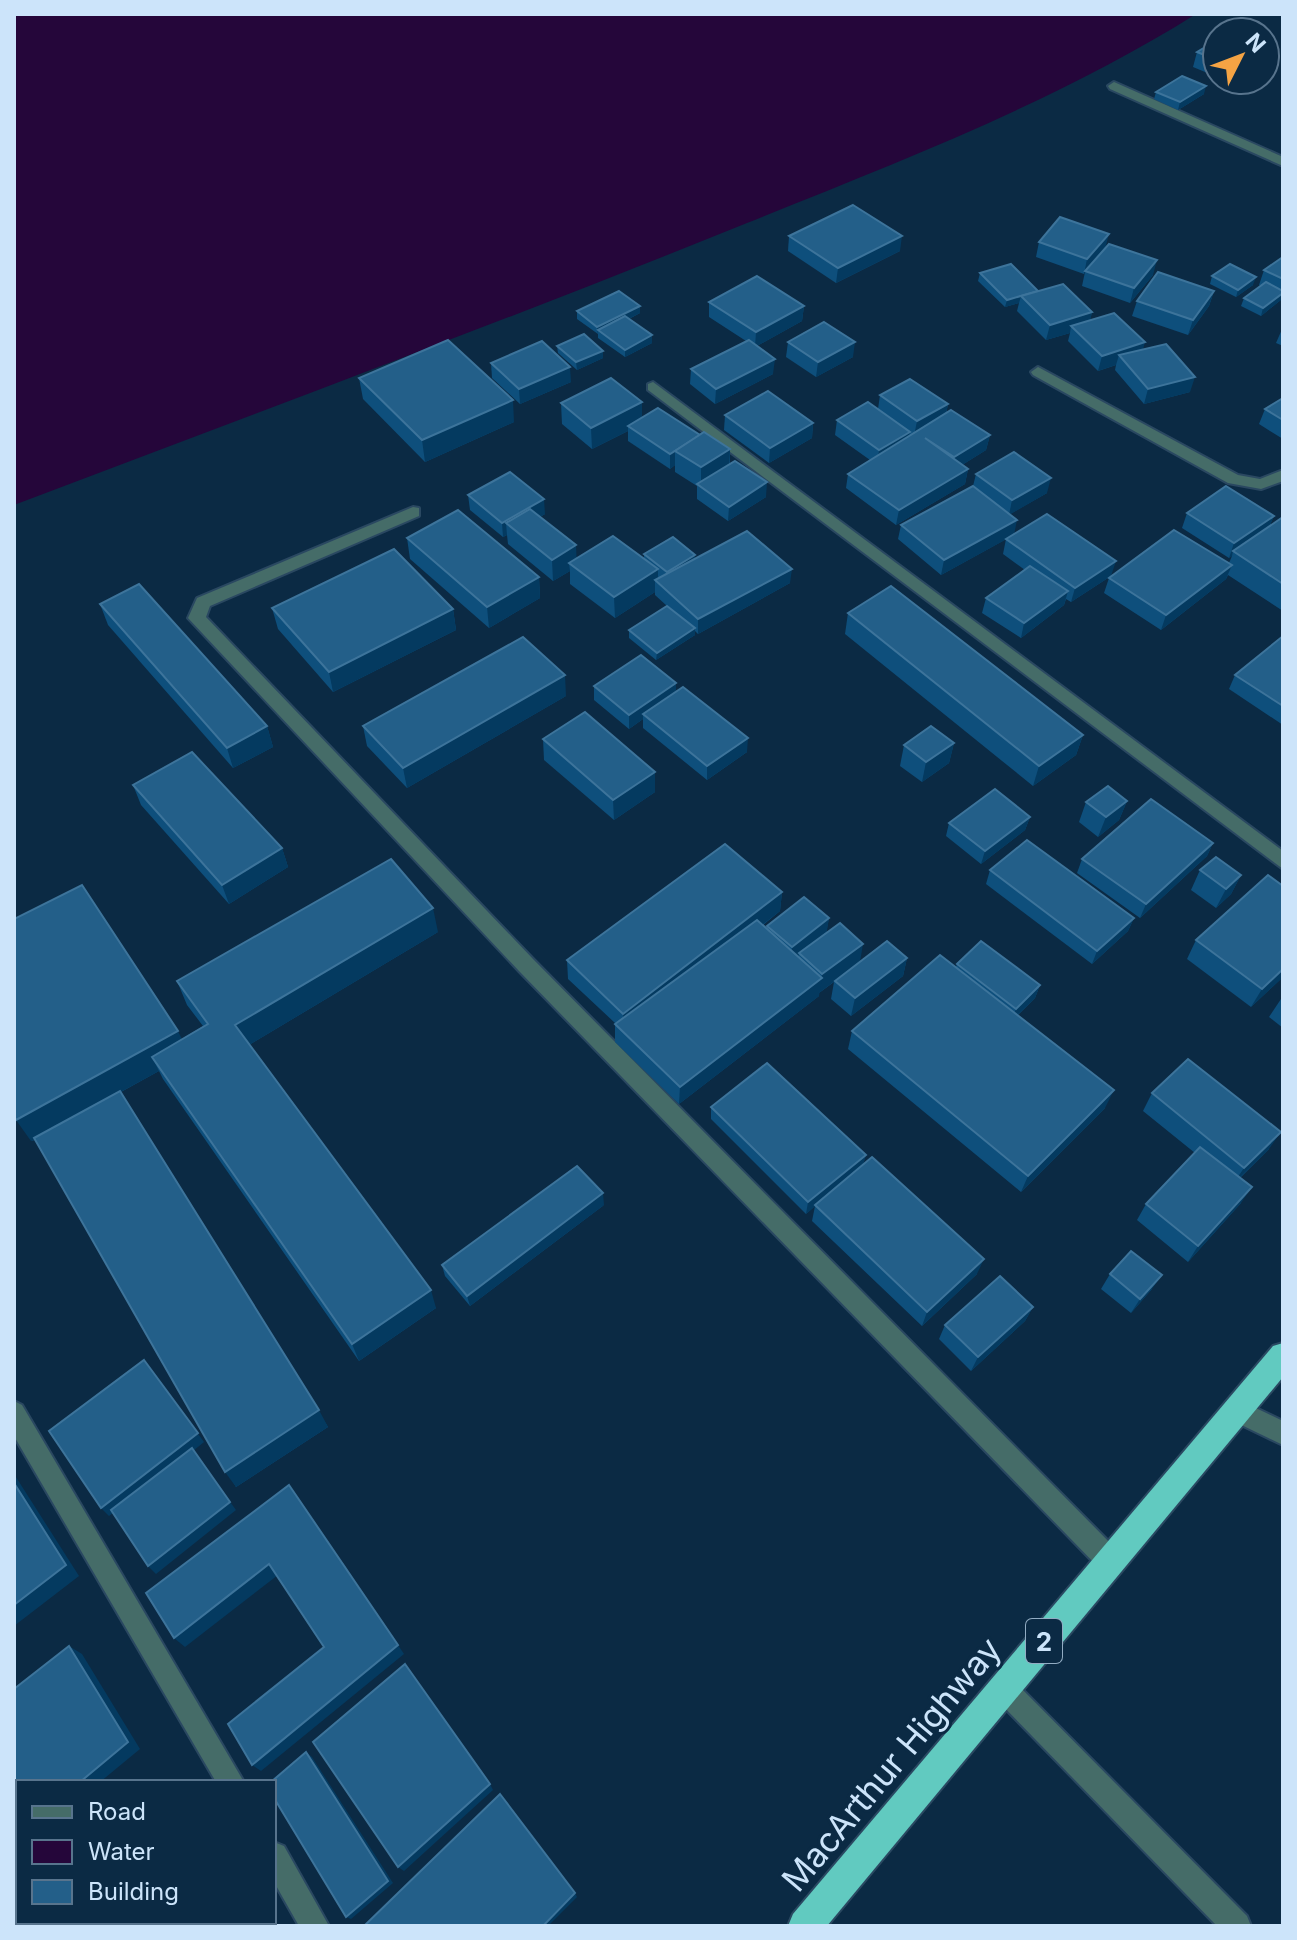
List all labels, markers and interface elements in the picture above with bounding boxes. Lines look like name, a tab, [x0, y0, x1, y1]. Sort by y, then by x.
north arrow	[1201, 16, 1281, 96]
text: N	[1241, 28, 1271, 58]
road number: 2	[1026, 1619, 1062, 1663]
street label: MacArthur Highway	[773, 1629, 1009, 1899]
legend	[16, 1780, 276, 1924]
text: Road	[88, 1797, 146, 1826]
text: Water	[88, 1837, 155, 1866]
text: Building	[88, 1877, 179, 1906]

